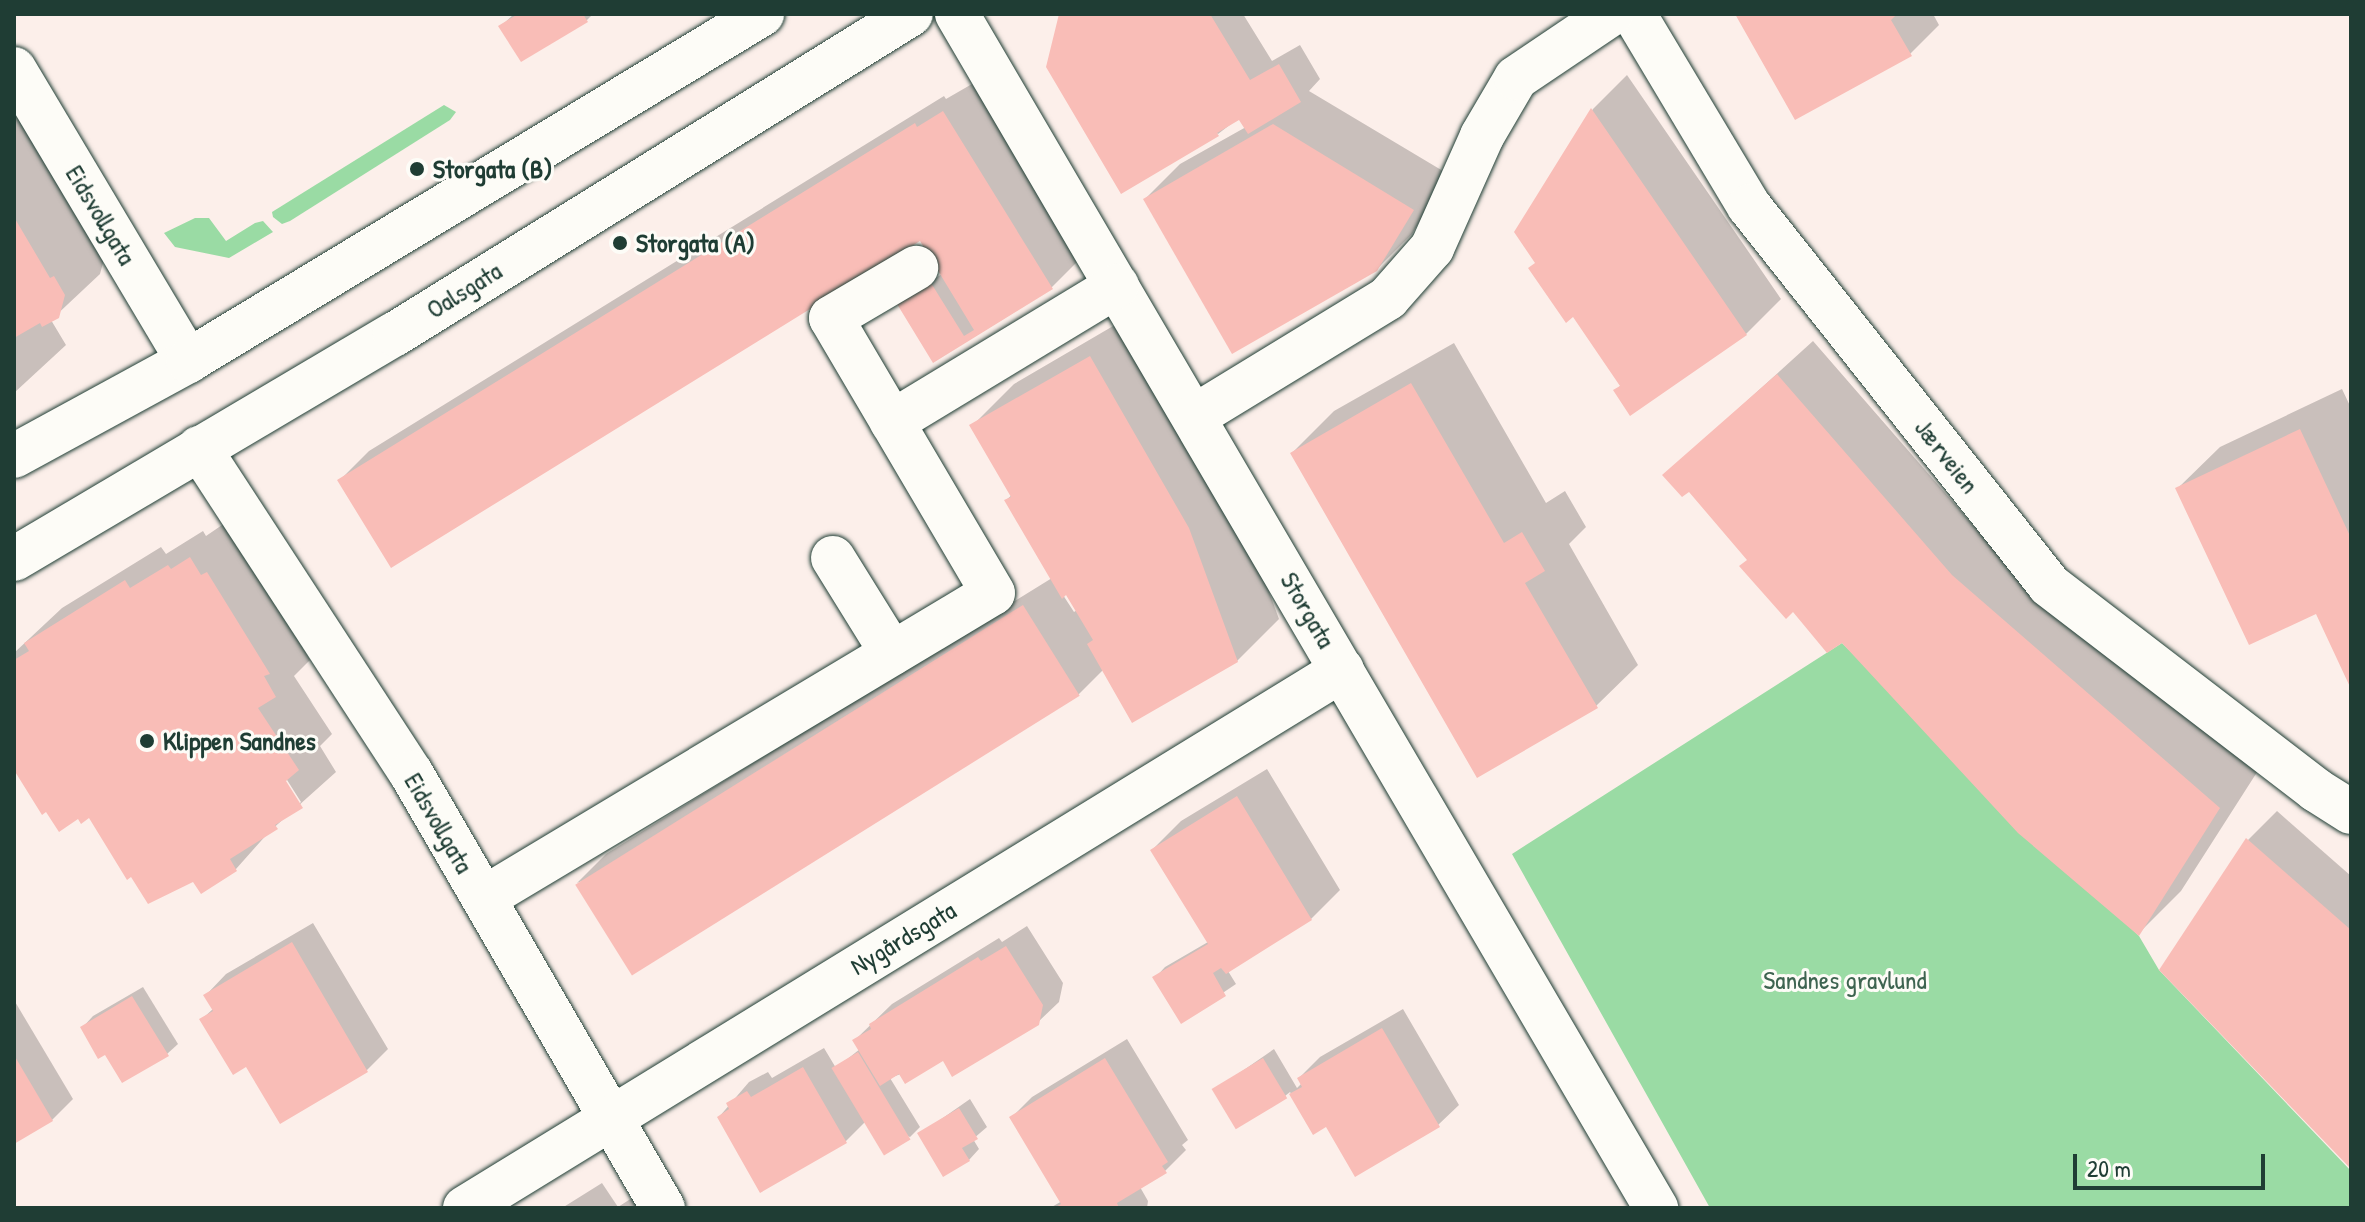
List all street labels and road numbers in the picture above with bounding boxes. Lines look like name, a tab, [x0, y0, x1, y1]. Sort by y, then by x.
street label: Eidsvollgata	[59, 160, 143, 270]
street label: Oalsgata	[421, 255, 507, 325]
street label: Jærveien	[1908, 412, 1986, 500]
street label: Storgata	[1274, 567, 1342, 653]
street label: Eidsvollgata	[398, 767, 480, 879]
street label: Nygårdsgata	[845, 894, 961, 982]

